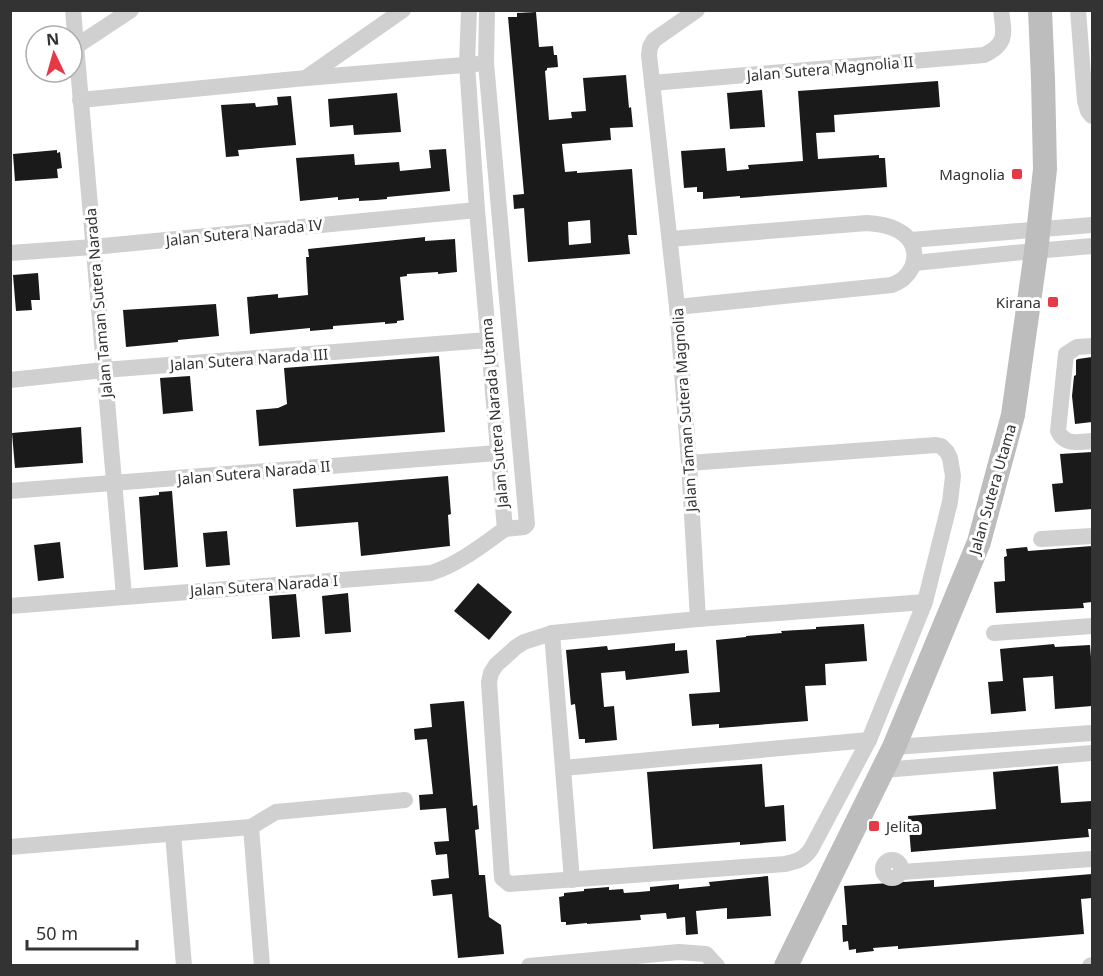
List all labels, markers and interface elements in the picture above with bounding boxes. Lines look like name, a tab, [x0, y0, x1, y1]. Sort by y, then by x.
north arrow	[24, 24, 84, 84]
text: N	[45, 28, 60, 51]
street label: Jalan Sutera Magnolia II	[744, 51, 914, 85]
place label: Magnolia	[939, 164, 1005, 184]
marker: Magnolia	[1010, 167, 1024, 181]
street label: Jalan Taman Sutera Narada	[80, 207, 116, 401]
street label: Jalan Sutera Narada IV	[163, 214, 323, 250]
place label: Kirana	[996, 292, 1041, 312]
marker: Kirana	[1046, 295, 1060, 309]
street label: Jalan Taman Sutera Magnolia	[667, 307, 701, 515]
street label: Jalan Sutera Narada Utama	[476, 317, 512, 511]
street label: Jalan Sutera Narada III	[167, 343, 329, 375]
street label: Jalan Sutera Utama	[963, 421, 1020, 558]
street label: Jalan Sutera Narada II	[175, 455, 331, 489]
street label: Jalan Sutera Narada I	[187, 570, 339, 600]
place label: Jelita	[884, 816, 920, 836]
marker: Jelita	[867, 819, 881, 833]
scale bar	[27, 913, 136, 951]
text: 50 m	[36, 921, 78, 945]

